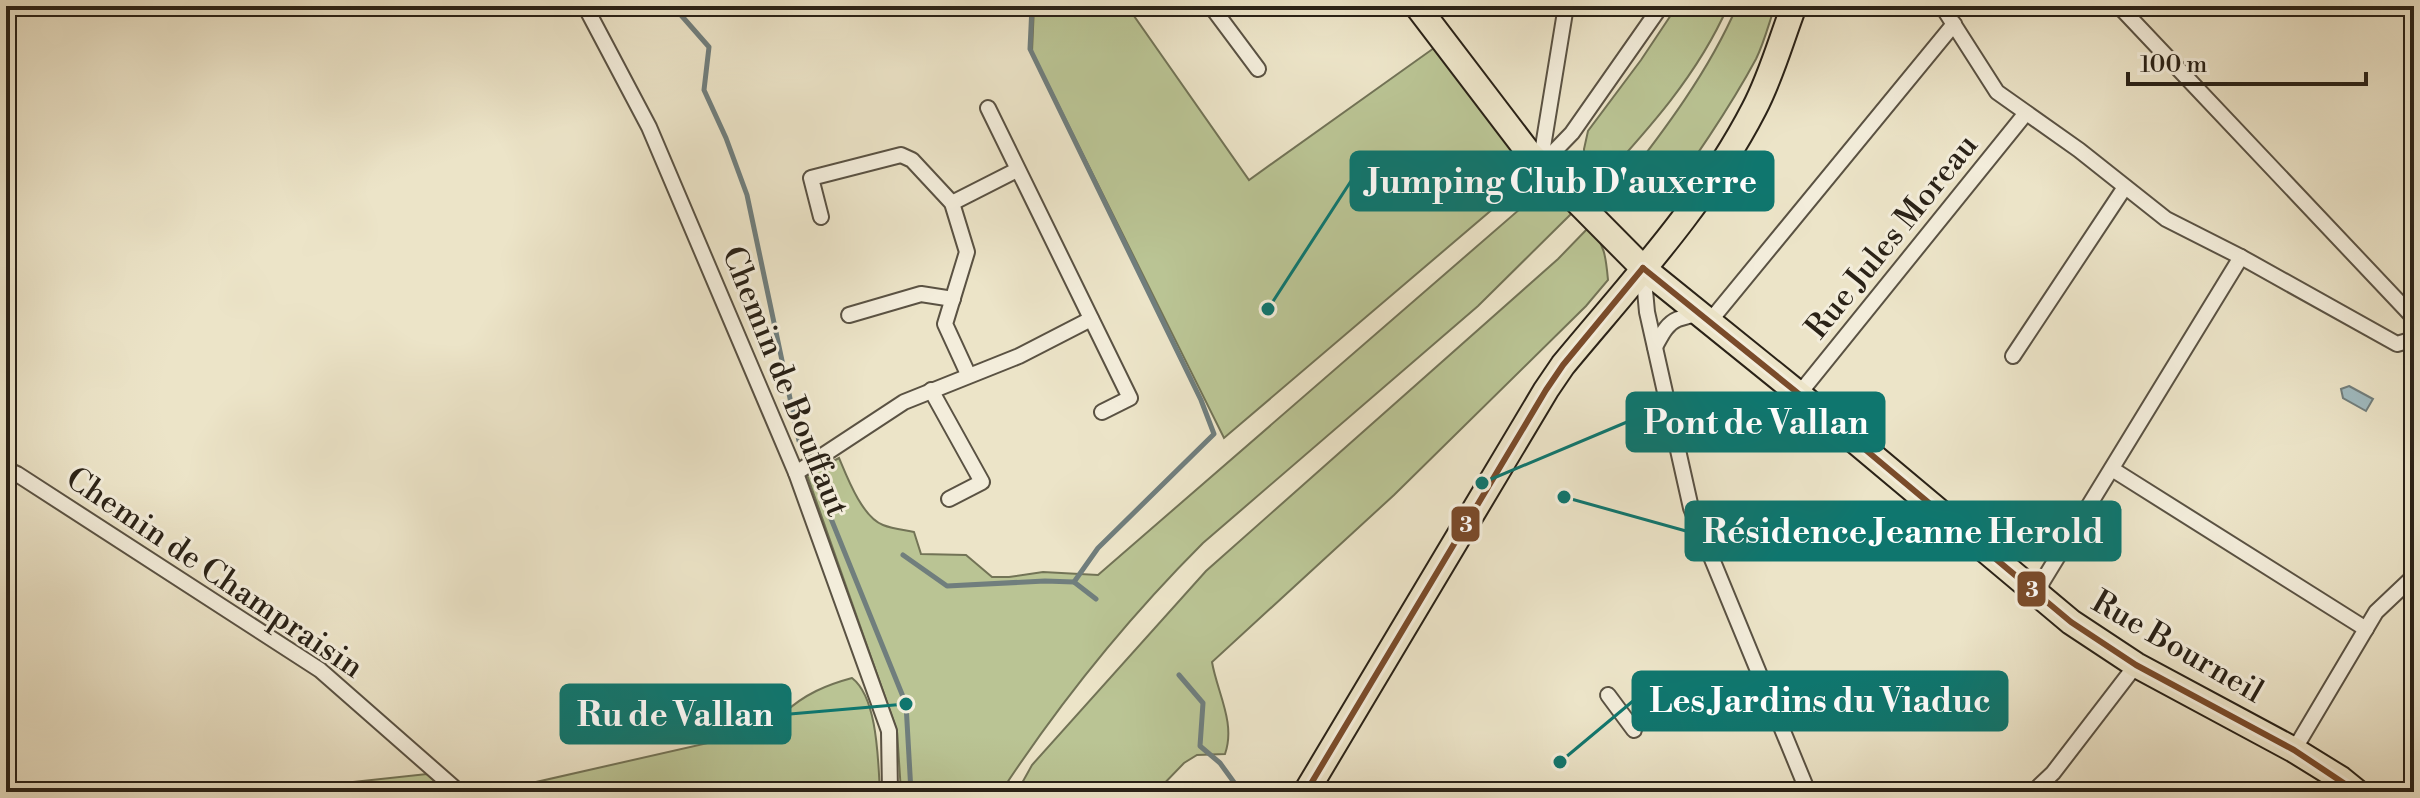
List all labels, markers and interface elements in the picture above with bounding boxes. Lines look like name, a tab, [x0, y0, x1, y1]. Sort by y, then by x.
scale bar	[2128, 36, 2366, 86]
text: 100 m	[2140, 50, 2207, 80]
street label: Rue Jules Moreau	[1797, 126, 1987, 347]
callout: Jumping Club D'auxerre	[1351, 152, 1773, 210]
text: Jumping Club D'auxerre	[1363, 162, 1757, 204]
street label: Chemin de Bouffaut	[713, 241, 857, 522]
callout: Pont de Vallan	[1627, 393, 1884, 451]
text: Pont de Vallan	[1643, 403, 1869, 445]
street label: Chemin de Champraisin	[58, 458, 371, 687]
callout: Résidence Jeanne Herold	[1686, 502, 2120, 560]
line badge: 3	[1450, 505, 1481, 543]
text: 3	[1459, 512, 1473, 539]
text: Résidence Jeanne Herold	[1702, 512, 2104, 554]
line badge: 3	[2016, 570, 2047, 608]
text: 3	[2025, 577, 2039, 604]
street label: Rue Bourneil	[2085, 582, 2271, 712]
callout: Les Jardins du Viaduc	[1633, 672, 2007, 730]
text: Les Jardins du Viaduc	[1649, 681, 1991, 723]
callout: Ru de Vallan	[561, 685, 790, 743]
text: Ru de Vallan	[577, 695, 773, 737]

